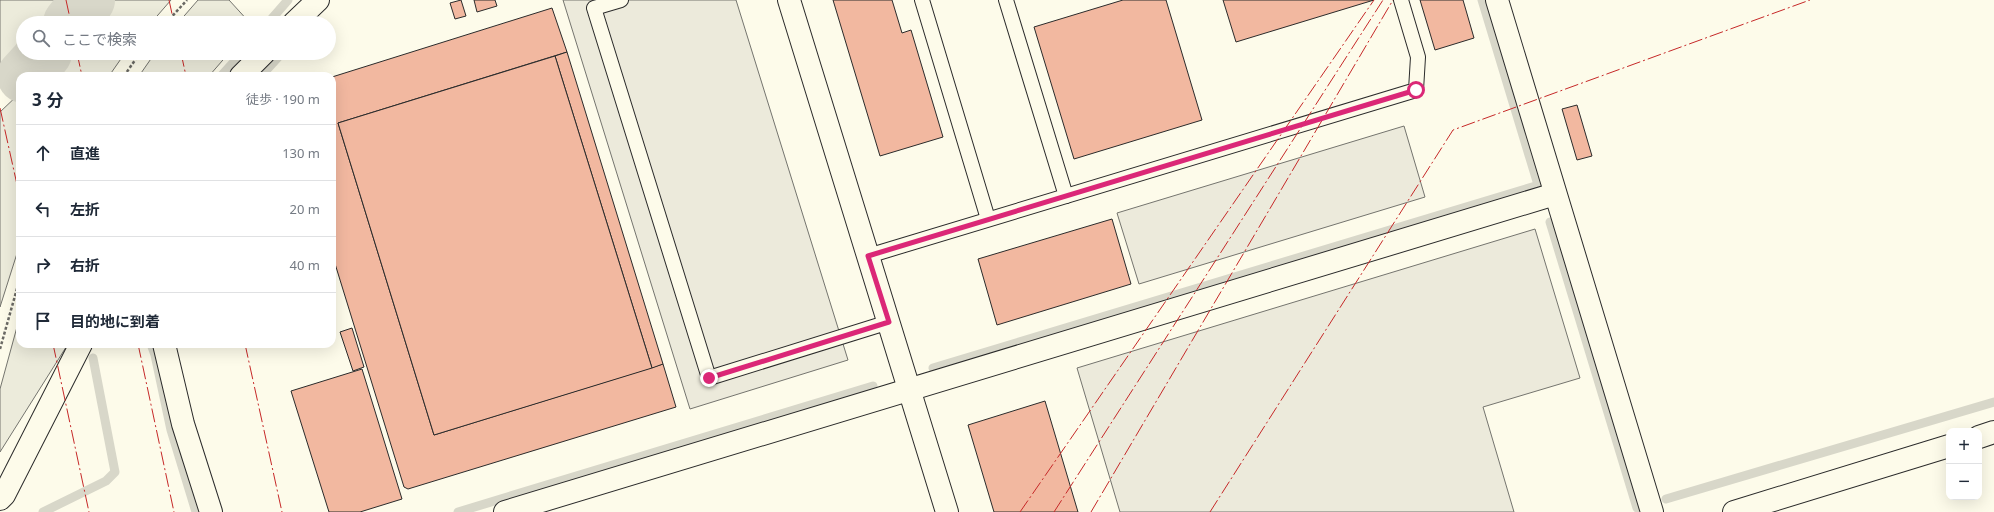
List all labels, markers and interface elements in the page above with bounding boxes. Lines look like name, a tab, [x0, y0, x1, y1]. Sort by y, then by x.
search box	[16, 16, 336, 60]
icon: search	[30, 27, 52, 49]
text: ここで検索	[62, 29, 137, 49]
route start	[1407, 81, 1425, 99]
text: 3 分	[32, 88, 63, 111]
text: 徒歩 · 190 m	[246, 90, 320, 108]
icon: ahead	[32, 142, 54, 164]
text: 直進	[70, 143, 100, 163]
text: 130 m	[282, 144, 320, 162]
icon: left	[32, 198, 54, 220]
text: 左折	[70, 199, 100, 219]
text: 20 m	[290, 200, 320, 218]
icon: right	[32, 254, 54, 276]
text: 右折	[70, 255, 100, 275]
text: 40 m	[290, 256, 320, 274]
icon: arrive	[32, 310, 54, 332]
text: 目的地に到着	[70, 311, 160, 331]
route end	[700, 369, 718, 387]
map controls	[1946, 428, 1982, 500]
button: +	[1946, 428, 1982, 464]
button: −	[1946, 464, 1982, 500]

